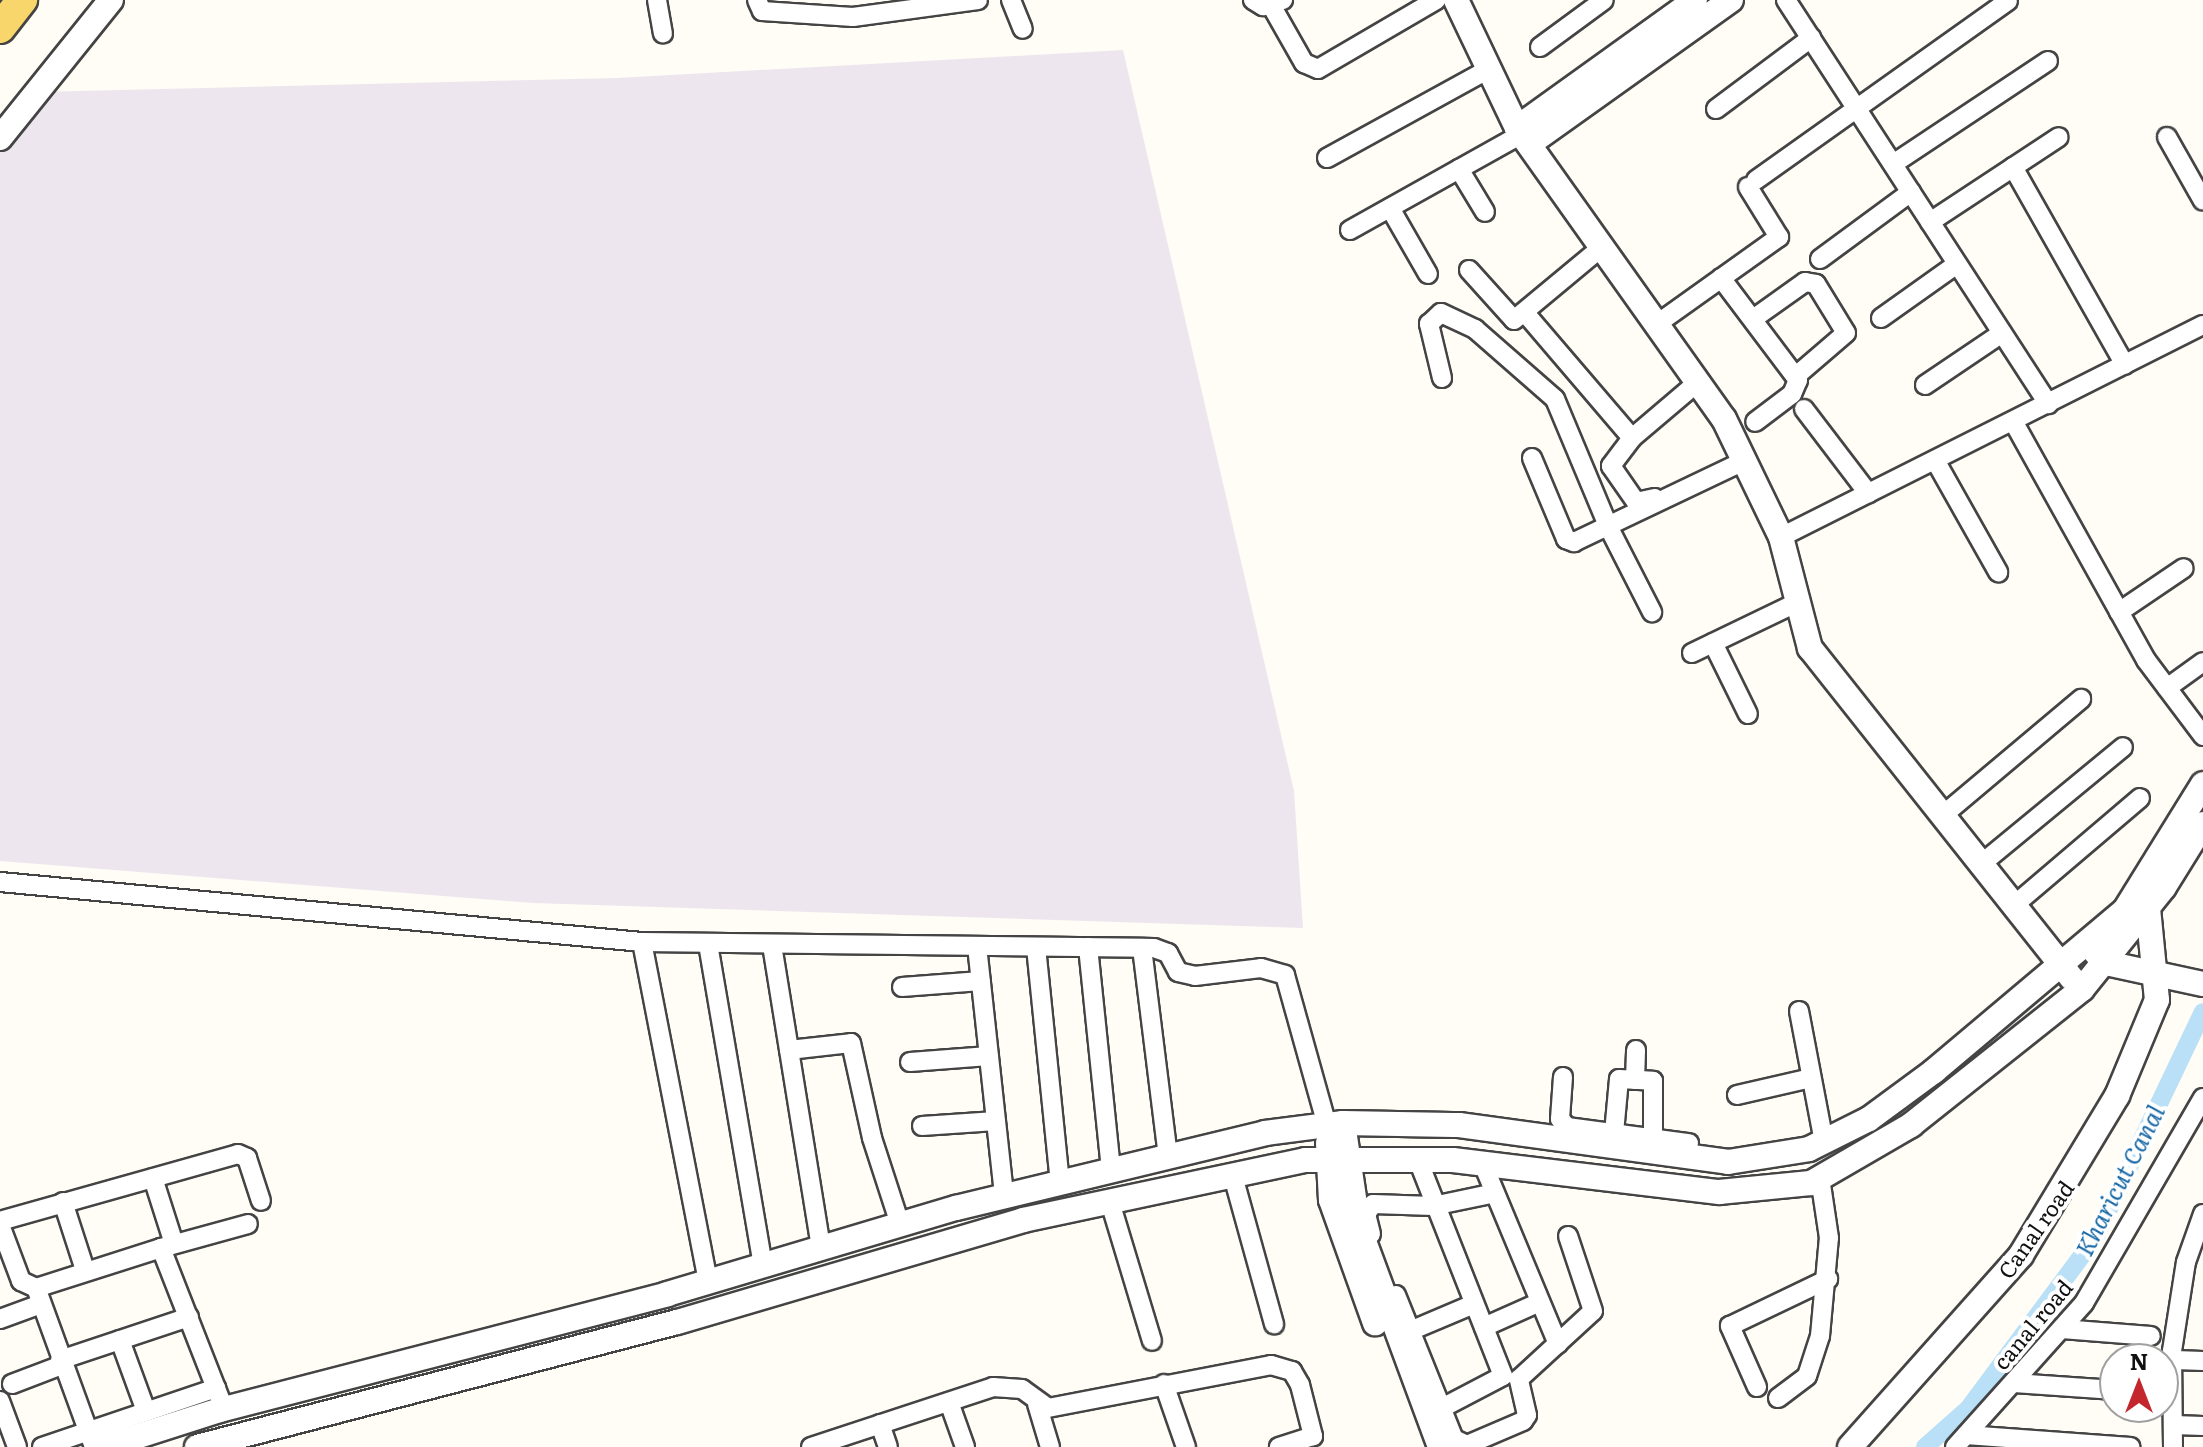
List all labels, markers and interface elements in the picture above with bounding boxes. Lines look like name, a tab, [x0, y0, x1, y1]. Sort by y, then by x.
water label: Kharicut Canal	[2069, 1100, 2169, 1260]
street label: Canal road	[1992, 1175, 2078, 1283]
street label: canal road	[1987, 1274, 2077, 1374]
north arrow	[2099, 1343, 2179, 1423]
text: N	[2130, 1344, 2148, 1377]

